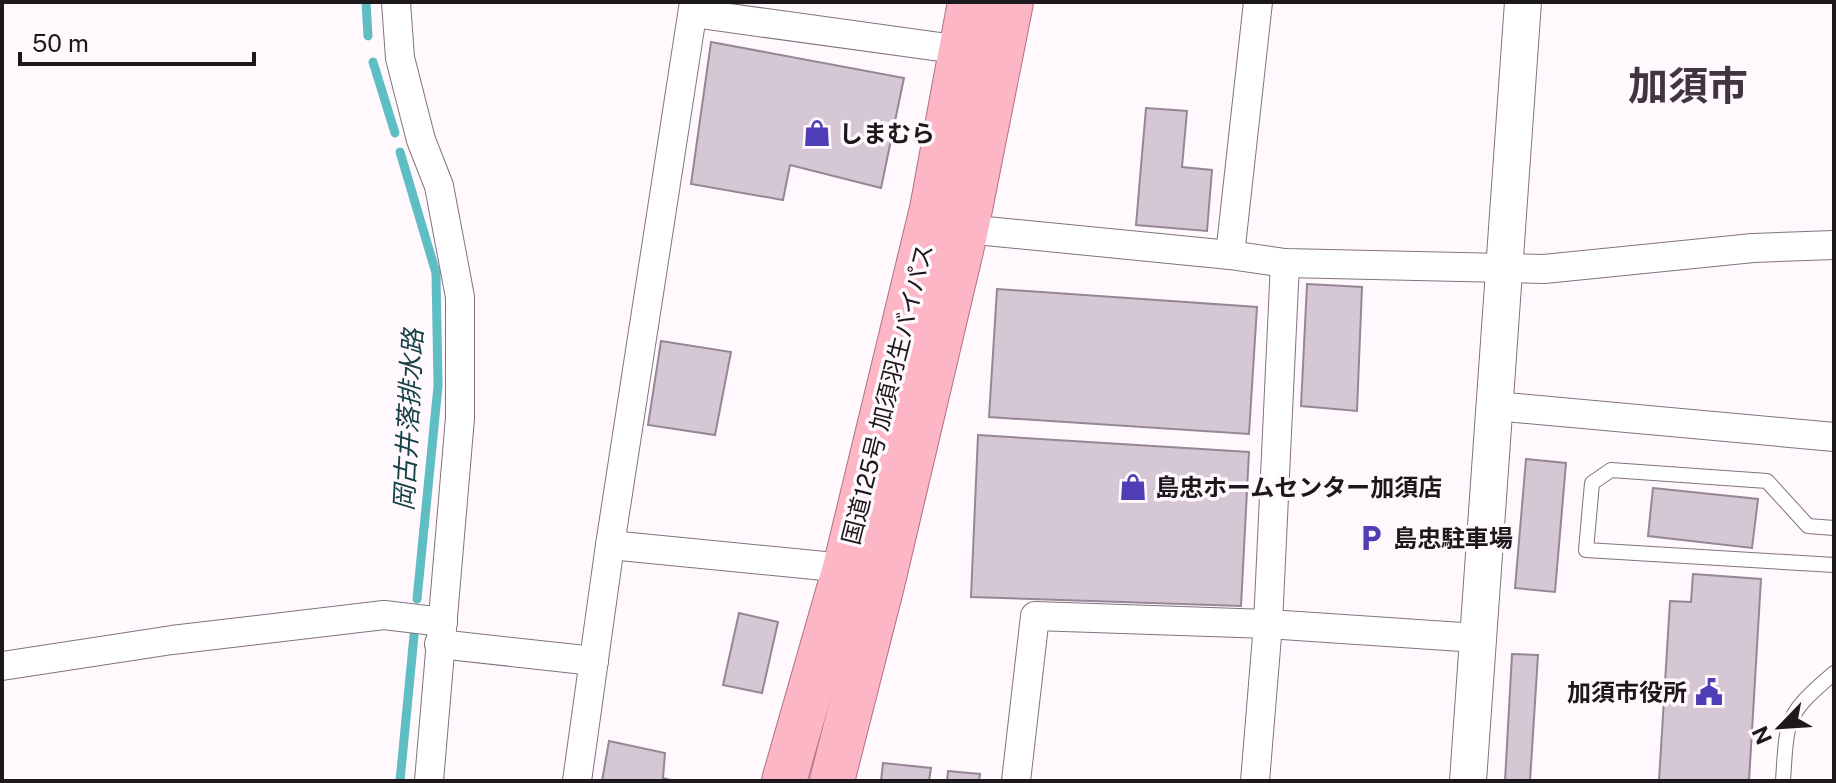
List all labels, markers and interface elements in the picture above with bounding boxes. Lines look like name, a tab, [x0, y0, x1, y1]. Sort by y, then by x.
scale bar	[20, 16, 254, 66]
text: 50 m	[32, 29, 89, 57]
district label: 加須市	[1628, 62, 1748, 109]
shop icon: しまむら	[802, 118, 832, 148]
place label: しまむら	[839, 119, 935, 147]
street label: 国道125号 加須羽生バイパス	[836, 241, 938, 547]
water label: 岡古井落排水路	[388, 326, 428, 512]
shop icon: 島忠ホームセンター加須店	[1118, 472, 1148, 502]
place label: 島忠ホームセンター加須店	[1155, 473, 1442, 501]
parking icon: 島忠駐車場	[1356, 523, 1386, 553]
place label: 島忠駐車場	[1393, 524, 1513, 552]
public building icon: 加須市役所	[1694, 677, 1724, 707]
place label: 加須市役所	[1567, 678, 1687, 706]
north arrow	[1740, 687, 1820, 767]
text: N	[1746, 722, 1777, 749]

